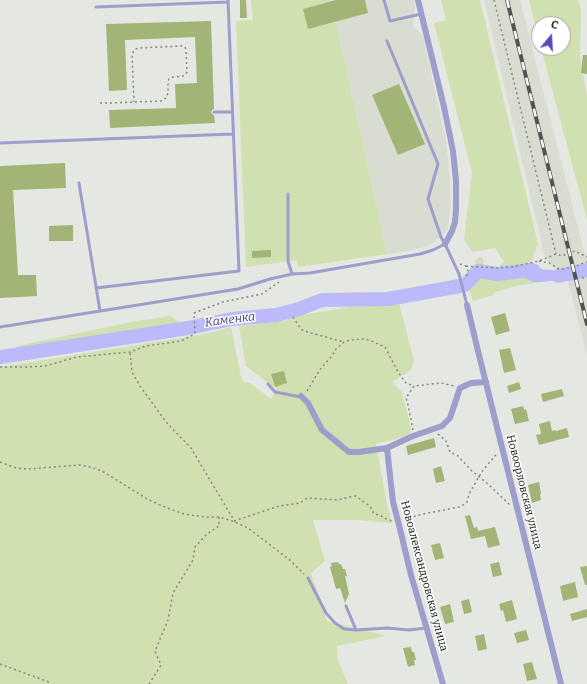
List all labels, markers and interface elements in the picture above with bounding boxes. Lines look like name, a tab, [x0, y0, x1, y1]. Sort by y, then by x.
north arrow	[531, 16, 571, 56]
text: С	[549, 18, 560, 32]
water label: Каменка	[204, 310, 256, 330]
street label: Новоорловская улица	[503, 433, 545, 551]
street label: Новоалександровская улица	[398, 499, 450, 653]

